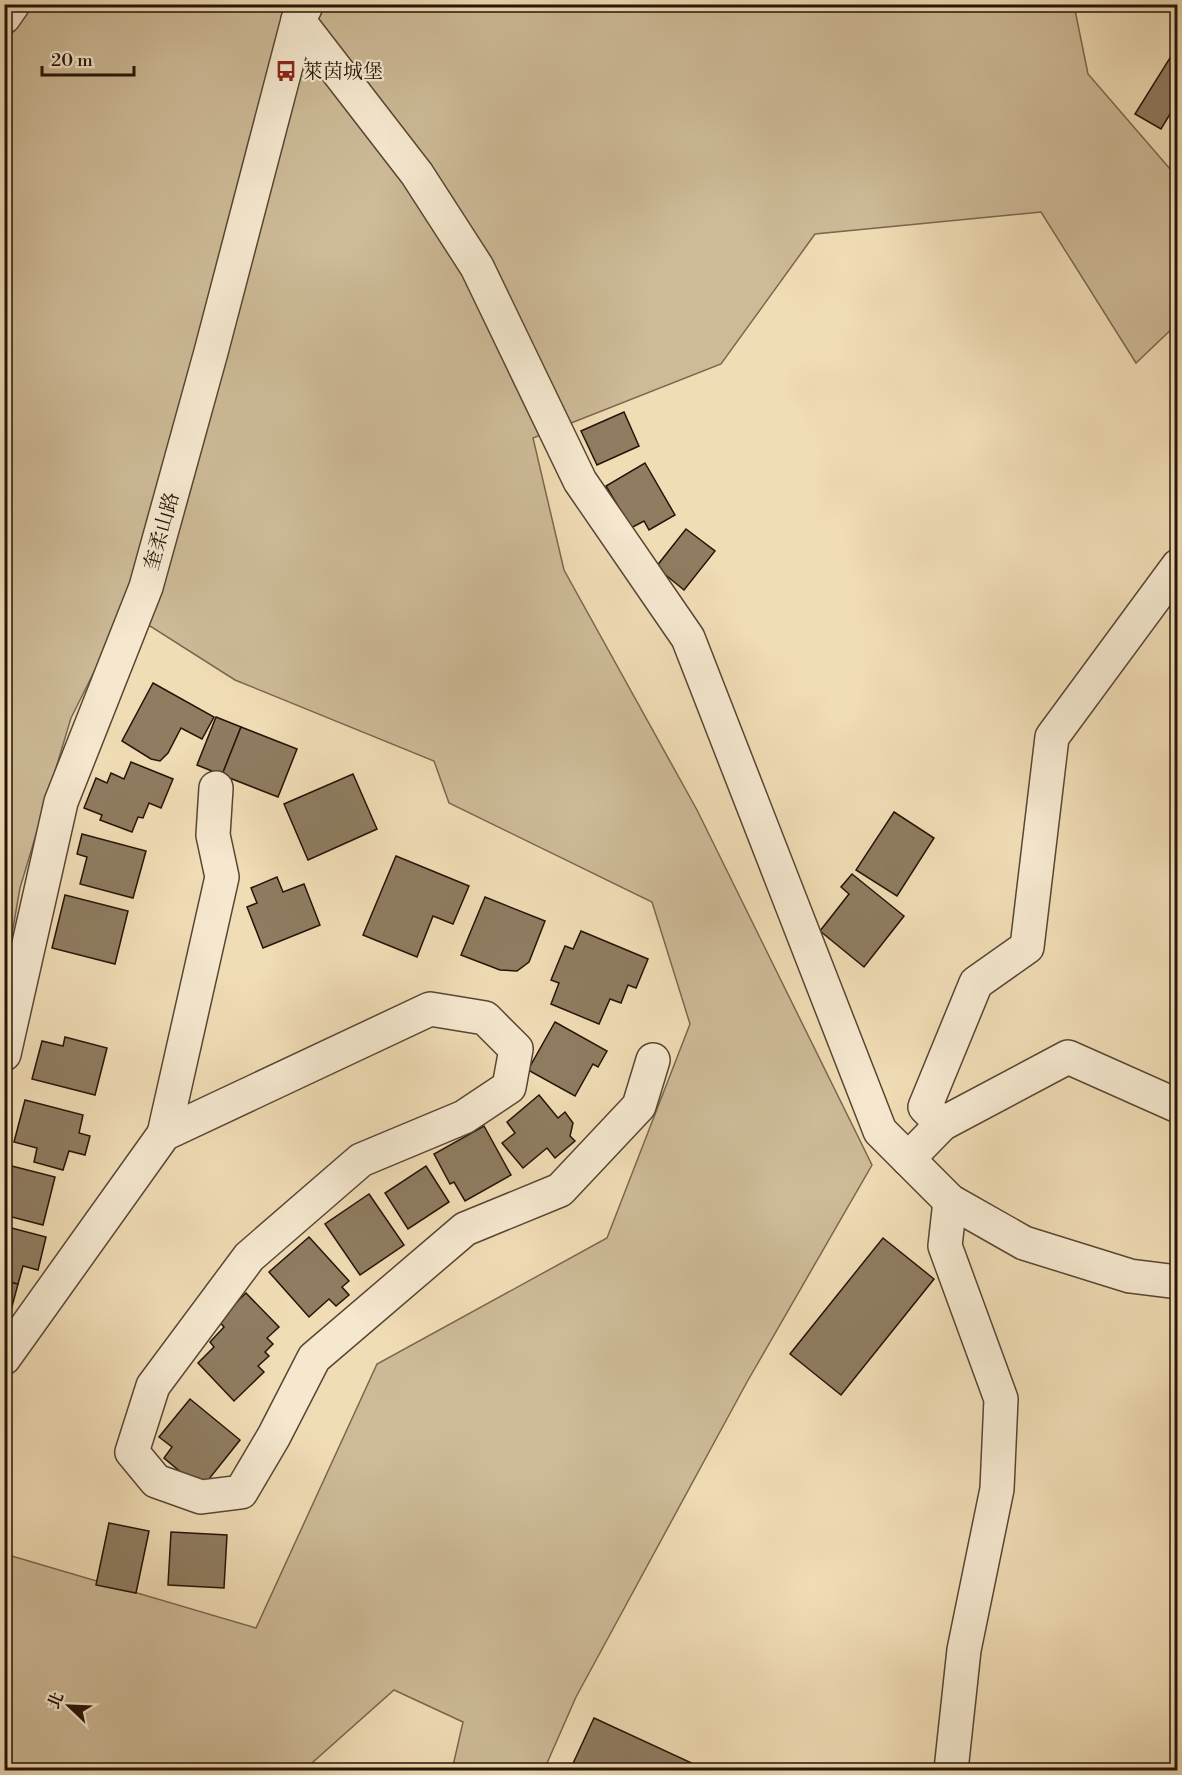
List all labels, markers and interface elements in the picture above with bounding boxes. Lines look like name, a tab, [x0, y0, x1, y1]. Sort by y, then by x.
scale bar	[42, 39, 134, 77]
text: 20 m	[51, 49, 93, 72]
bus stop icon: 萊茵城堡	[274, 59, 298, 83]
place label: 萊茵城堡	[303, 60, 383, 85]
street label: 奎柔山路	[139, 490, 185, 573]
north arrow	[39, 1676, 99, 1736]
text: 北	[44, 1689, 68, 1712]

